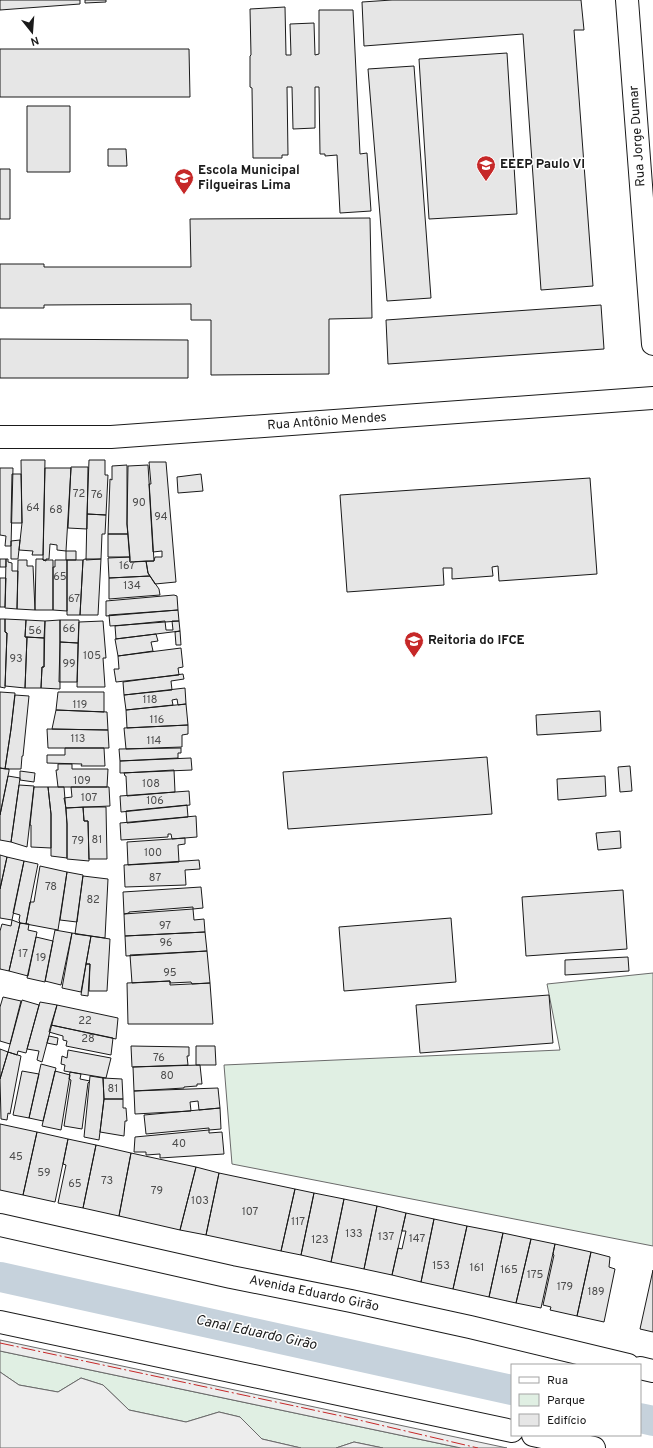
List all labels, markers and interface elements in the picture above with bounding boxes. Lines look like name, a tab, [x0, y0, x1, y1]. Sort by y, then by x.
north arrow	[12, 12, 52, 52]
text: N	[29, 33, 40, 48]
street label: Rua Jorge Dumar	[626, 85, 650, 187]
school or university icon: EEEP Paulo VI	[475, 154, 497, 182]
place label: EEEP Paulo VI	[500, 157, 585, 173]
place label: Escola Municipal Filgueiras Lima	[198, 163, 300, 194]
school or university icon: Escola Municipal Filgueiras Lima	[173, 167, 195, 195]
street label: Rua Antônio Mendes	[267, 410, 387, 434]
house number: 72	[73, 487, 85, 501]
house number: 76	[91, 488, 103, 502]
house number: 90	[132, 496, 146, 510]
house number: 64	[26, 501, 40, 515]
house number: 68	[49, 503, 63, 517]
house number: 94	[154, 510, 168, 524]
house number: 167	[119, 559, 135, 573]
house number: 65	[53, 570, 67, 584]
house number: 134	[123, 579, 141, 593]
house number: 67	[68, 592, 80, 606]
house number: 66	[62, 622, 76, 636]
house number: 56	[28, 624, 42, 638]
school or university icon: Reitoria do IFCE	[403, 630, 425, 658]
place label: Reitoria do IFCE	[428, 633, 525, 649]
house number: 105	[83, 649, 101, 663]
house number: 93	[9, 652, 23, 666]
house number: 99	[62, 657, 76, 671]
house number: 118	[143, 693, 157, 707]
house number: 119	[73, 698, 87, 712]
house number: 116	[150, 713, 164, 727]
house number: 113	[71, 732, 85, 746]
house number: 114	[147, 734, 162, 748]
house number: 109	[73, 774, 91, 788]
house number: 108	[142, 777, 160, 791]
house number: 107	[81, 791, 98, 805]
house number: 106	[146, 794, 164, 808]
house number: 81	[92, 833, 102, 847]
house number: 79	[72, 834, 84, 848]
house number: 100	[144, 846, 162, 860]
house number: 87	[149, 871, 161, 885]
house number: 78	[45, 880, 57, 894]
house number: 82	[86, 893, 100, 907]
house number: 97	[159, 919, 171, 933]
house number: 96	[159, 936, 173, 950]
house number: 17	[18, 947, 28, 961]
house number: 19	[36, 951, 46, 965]
house number: 95	[163, 966, 177, 980]
house number: 22	[78, 1014, 92, 1028]
house number: 28	[81, 1032, 95, 1046]
house number: 76	[153, 1051, 165, 1065]
house number: 80	[160, 1069, 174, 1083]
house number: 81	[108, 1082, 118, 1096]
house number: 40	[172, 1137, 186, 1151]
house number: 45	[9, 1150, 23, 1164]
house number: 59	[37, 1166, 51, 1180]
house number: 73	[101, 1174, 113, 1188]
house number: 65	[68, 1177, 82, 1191]
house number: 79	[151, 1184, 163, 1198]
house number: 103	[191, 1194, 209, 1208]
house number: 107	[242, 1205, 259, 1219]
house number: 117	[291, 1215, 305, 1229]
house number: 133	[345, 1227, 363, 1241]
house number: 137	[378, 1230, 394, 1244]
house number: 147	[409, 1232, 425, 1246]
house number: 123	[311, 1233, 329, 1247]
house number: 153	[432, 1259, 450, 1273]
house number: 161	[470, 1261, 484, 1275]
house number: 165	[500, 1263, 518, 1277]
house number: 175	[527, 1268, 543, 1282]
street label: Avenida Eduardo Girão	[248, 1272, 380, 1316]
house number: 179	[557, 1280, 573, 1294]
house number: 189	[587, 1285, 605, 1299]
water label: Canal Eduardo Girão	[194, 1312, 319, 1354]
legend	[511, 1364, 641, 1436]
text: Rua	[547, 1373, 568, 1389]
text: Parque	[547, 1393, 585, 1409]
text: Edifício	[547, 1413, 587, 1429]

